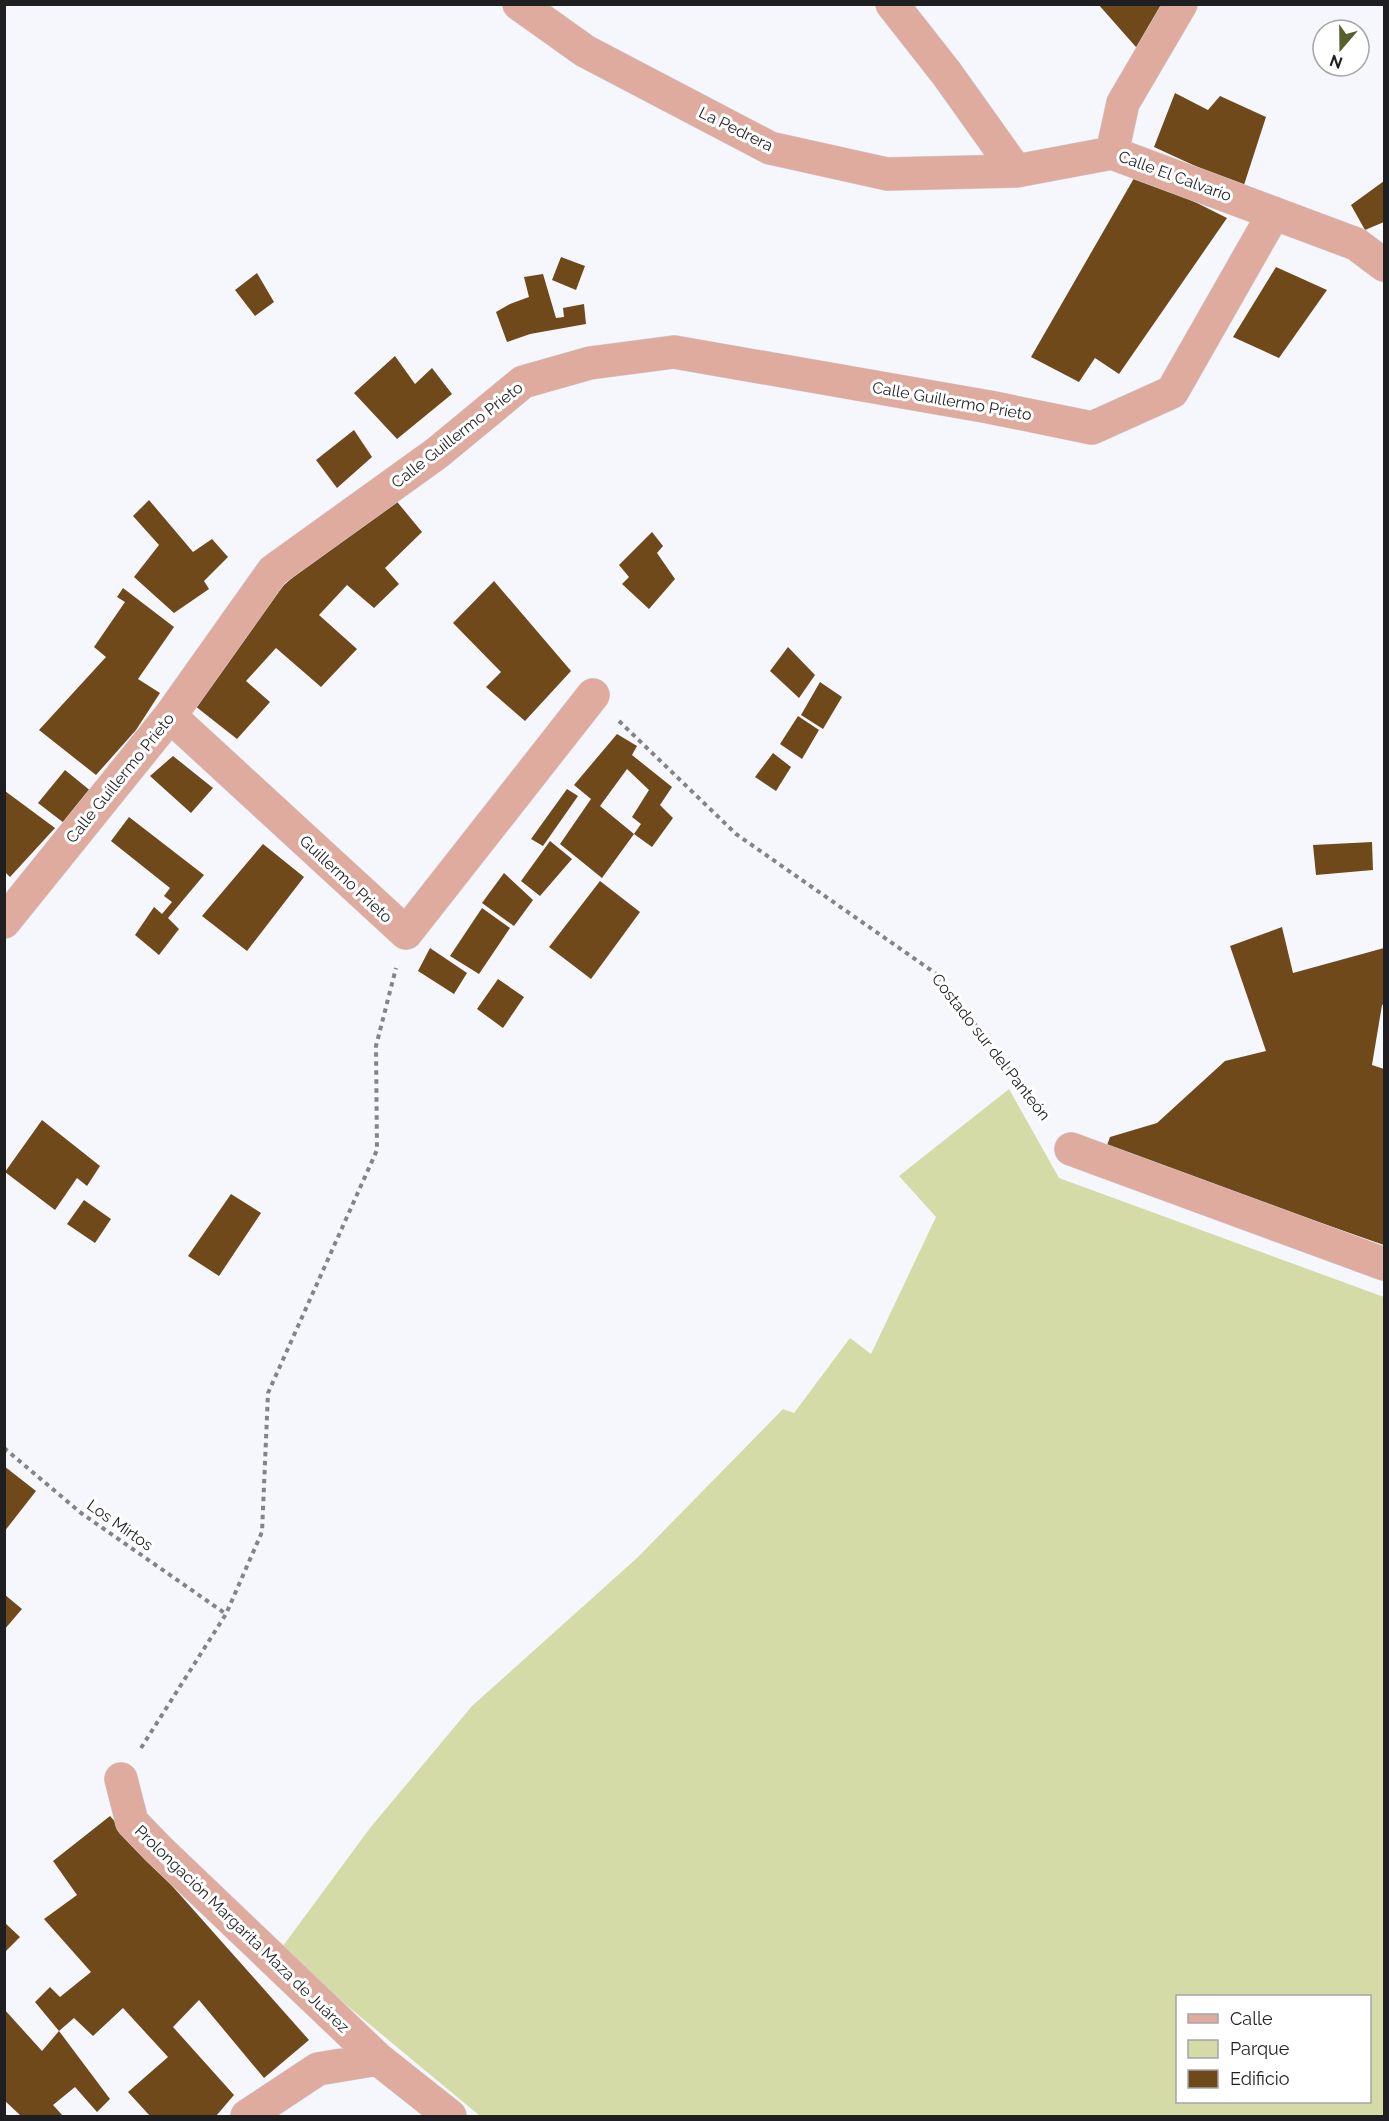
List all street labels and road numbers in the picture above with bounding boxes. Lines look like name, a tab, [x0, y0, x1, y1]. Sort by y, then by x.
street label: La Pedrera	[696, 103, 776, 155]
street label: Calle El Calvario	[1116, 147, 1234, 205]
street label: Calle Guillermo Prieto	[388, 378, 526, 492]
street label: Calle Guillermo Prieto	[871, 378, 1033, 424]
street label: Calle Guillermo Prieto	[62, 709, 178, 847]
street label: Guillermo Prieto	[296, 831, 396, 927]
street label: Costado sur del Panteón	[928, 970, 1054, 1124]
street label: Los Mirtos	[83, 1495, 157, 1555]
street label: Prolongación Margarita Maza de Juárez	[131, 1821, 353, 2037]

